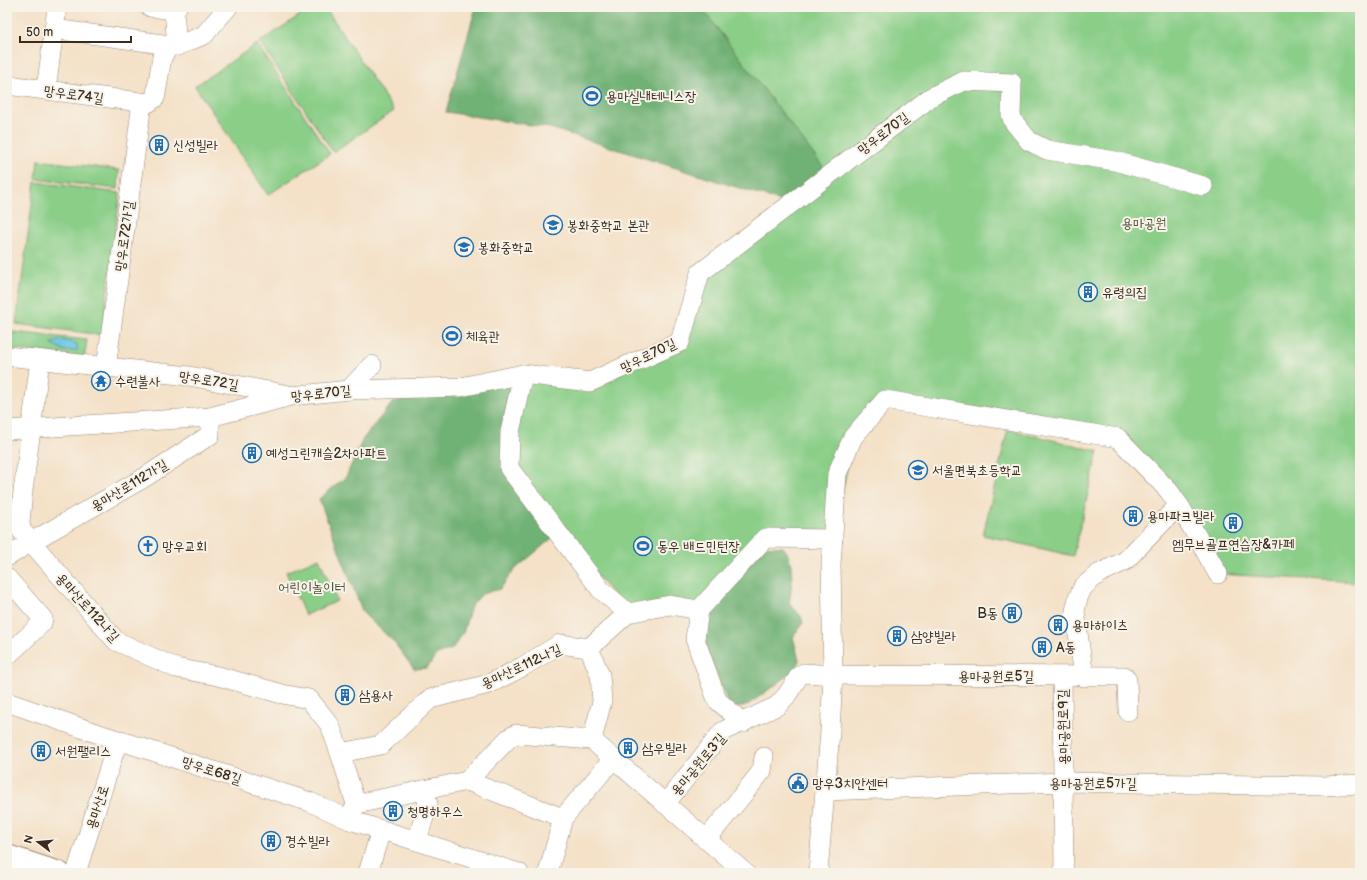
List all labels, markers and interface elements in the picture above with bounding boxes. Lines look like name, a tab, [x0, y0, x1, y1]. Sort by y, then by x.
scale bar	[20, 18, 131, 44]
text: 50 m	[26, 25, 53, 40]
street label: 망우로74길	[43, 82, 106, 107]
sports icon: 용마실내테니스장	[581, 85, 603, 107]
place label: 용마실내테니스장	[606, 88, 697, 105]
street label: 망우로70길	[854, 108, 913, 158]
building icon: 신성빌라	[148, 134, 170, 156]
place label: 신성빌라	[173, 137, 219, 154]
street label: 망우로72가길	[111, 199, 138, 273]
school or university icon: 봉화중학교 본관	[542, 214, 564, 236]
park label: 용마공원	[1121, 215, 1167, 232]
place label: 봉화중학교 본관	[567, 217, 650, 234]
school or university icon: 봉화중학교	[453, 236, 475, 258]
place label: 봉화중학교	[478, 239, 534, 256]
building icon: 유령의집	[1077, 281, 1099, 303]
place label: 유령의집	[1102, 284, 1147, 301]
sports icon: 체육관	[441, 325, 463, 347]
place label: 체육관	[466, 328, 500, 345]
street label: 망우로70길	[617, 334, 680, 376]
street label: 망우로72길	[178, 367, 241, 394]
temple icon: 수련불사	[90, 370, 112, 392]
place label: 수련불사	[115, 373, 161, 390]
street label: 망우로70길	[290, 382, 353, 405]
building icon: 예성그린캐슬2차아파트	[241, 442, 263, 464]
place label: 예성그린캐슬2차아파트	[266, 445, 387, 462]
street label: 용마산로112가길	[88, 455, 171, 515]
school or university icon: 서울면북초등학교	[907, 459, 929, 481]
place label: 서울면북초등학교	[932, 462, 1022, 479]
building icon: 용마파크빌라	[1122, 505, 1144, 527]
place label: 용마파크빌라	[1147, 508, 1215, 525]
building icon: 엠무브골프연습장&카페	[1222, 512, 1244, 534]
church icon: 망우교회	[137, 535, 159, 557]
sports icon: 동우 배드민턴장	[632, 535, 654, 557]
place label: 엠무브골프연습장&카페	[1172, 536, 1294, 553]
place label: 망우교회	[162, 538, 207, 555]
place label: 동우 배드민턴장	[657, 538, 740, 555]
street label: 용마산로112나길	[52, 569, 123, 646]
park label: 어린이놀이터	[278, 579, 346, 596]
building icon: B동	[1001, 602, 1023, 624]
place label: B동	[977, 605, 998, 622]
building icon: 용마하이츠	[1047, 614, 1069, 636]
place label: 용마하이츠	[1072, 617, 1128, 634]
building icon: 삼양빌라	[886, 625, 908, 647]
place label: 삼양빌라	[911, 628, 957, 645]
building icon: A동	[1031, 636, 1053, 658]
place label: A동	[1056, 639, 1076, 656]
street label: 용마산로112나길	[478, 640, 565, 692]
street label: 용마공원로5길	[958, 668, 1035, 685]
building icon: 삼용사	[334, 684, 356, 706]
place label: 삼용사	[359, 687, 394, 704]
street label: 용마공원로9길	[1054, 688, 1073, 765]
street label: 용마공원로3길	[667, 729, 730, 799]
building icon: 삼우빌라	[617, 737, 639, 759]
building icon: 서원팰리스	[30, 740, 52, 762]
place label: 삼우빌라	[642, 740, 688, 757]
place label: 서원팰리스	[55, 743, 111, 760]
street label: 망우로68길	[180, 753, 245, 788]
public building icon: 망우3치안센터	[787, 772, 809, 794]
place label: 망우3치안센터	[812, 775, 888, 792]
street label: 용마공원로5가길	[1050, 775, 1137, 792]
street label: 용마산로	[82, 783, 113, 831]
building icon: 청명하우스	[382, 800, 404, 822]
place label: 청명하우스	[407, 803, 463, 820]
north arrow	[18, 822, 58, 862]
building icon: 경수빌라	[260, 830, 282, 852]
place label: 경수빌라	[285, 833, 331, 850]
text: N	[21, 834, 36, 845]

